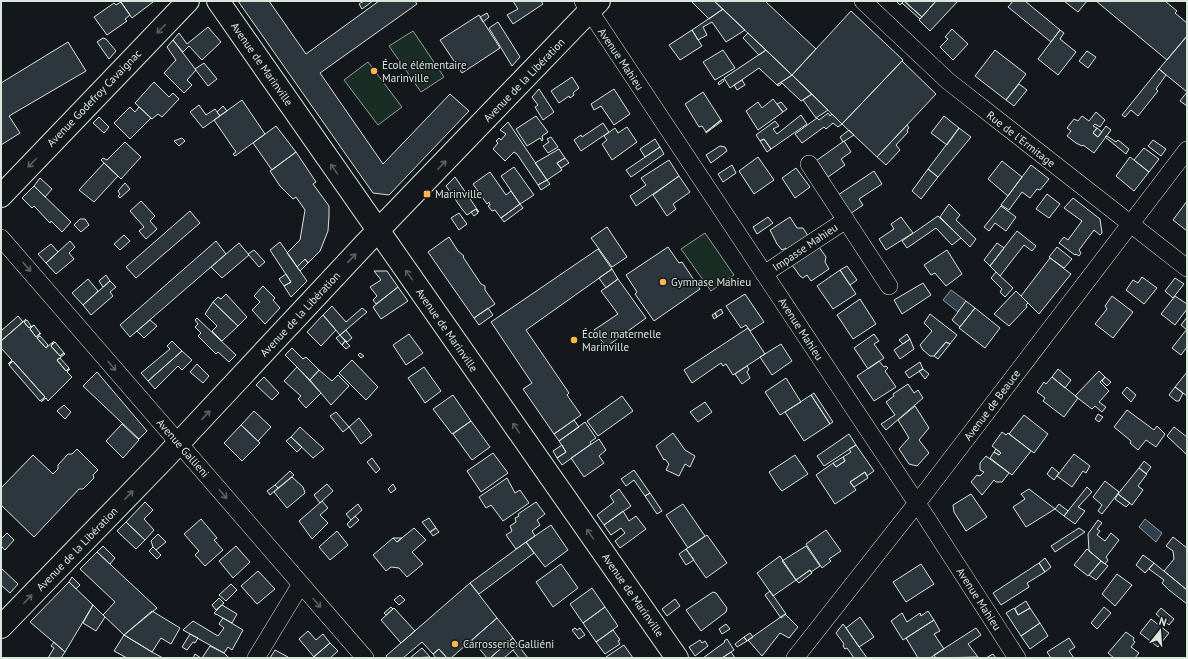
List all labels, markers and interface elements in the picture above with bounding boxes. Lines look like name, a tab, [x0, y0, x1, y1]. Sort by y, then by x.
street label: Avenue de Marinville	[228, 19, 296, 109]
one-way arrow	[156, 24, 166, 34]
street label: Avenue Mahieu	[595, 25, 647, 93]
street label: Avenue de la Libération	[480, 35, 568, 125]
street label: Avenue Godefroy Cavaignac	[44, 46, 144, 150]
place label: École élémentaire Marinville	[382, 58, 467, 85]
marker: École élémentaire Marinville	[369, 66, 379, 76]
street label: Rue de l'Ermitage	[984, 108, 1058, 170]
one-way arrow	[27, 158, 37, 168]
one-way arrow	[437, 160, 447, 170]
one-way arrow	[330, 164, 338, 175]
place label: Marinville	[435, 187, 483, 201]
marker: Marinville	[422, 189, 432, 199]
street label: Impasse Mahieu	[770, 220, 840, 274]
one-way arrow	[347, 253, 356, 264]
one-way arrow	[22, 262, 31, 273]
street label: Avenue de la Libération	[257, 269, 343, 359]
one-way arrow	[405, 270, 413, 281]
place label: Gymnase Mahieu	[671, 275, 751, 289]
marker: Gymnase Mahieu	[658, 277, 668, 287]
street label: Avenue de Marinville	[413, 285, 481, 375]
street label: Avenue Mahieu	[776, 295, 826, 363]
place label: École maternelle Marinville	[582, 327, 662, 354]
marker: École maternelle Marinville	[569, 335, 579, 345]
one-way arrow	[107, 360, 116, 371]
street label: Avenue de Beauce	[961, 366, 1024, 443]
one-way arrow	[201, 410, 210, 420]
street label: Avenue Gallieni	[154, 416, 212, 480]
one-way arrow	[512, 422, 520, 433]
one-way arrow	[218, 488, 227, 498]
one-way arrow	[124, 490, 134, 500]
street label: Avenue de la Libération	[33, 504, 121, 594]
one-way arrow	[586, 529, 594, 540]
street label: Avenue de Marinville	[599, 550, 667, 640]
street label: Avenue Mahieu	[954, 565, 1004, 633]
one-way arrow	[23, 594, 33, 604]
one-way arrow	[313, 597, 322, 608]
north arrow	[1140, 611, 1180, 651]
text: N	[1157, 614, 1168, 629]
place label: Carrosserie Galliéni	[463, 637, 554, 651]
marker: Carrosserie Galliéni	[450, 639, 460, 649]

